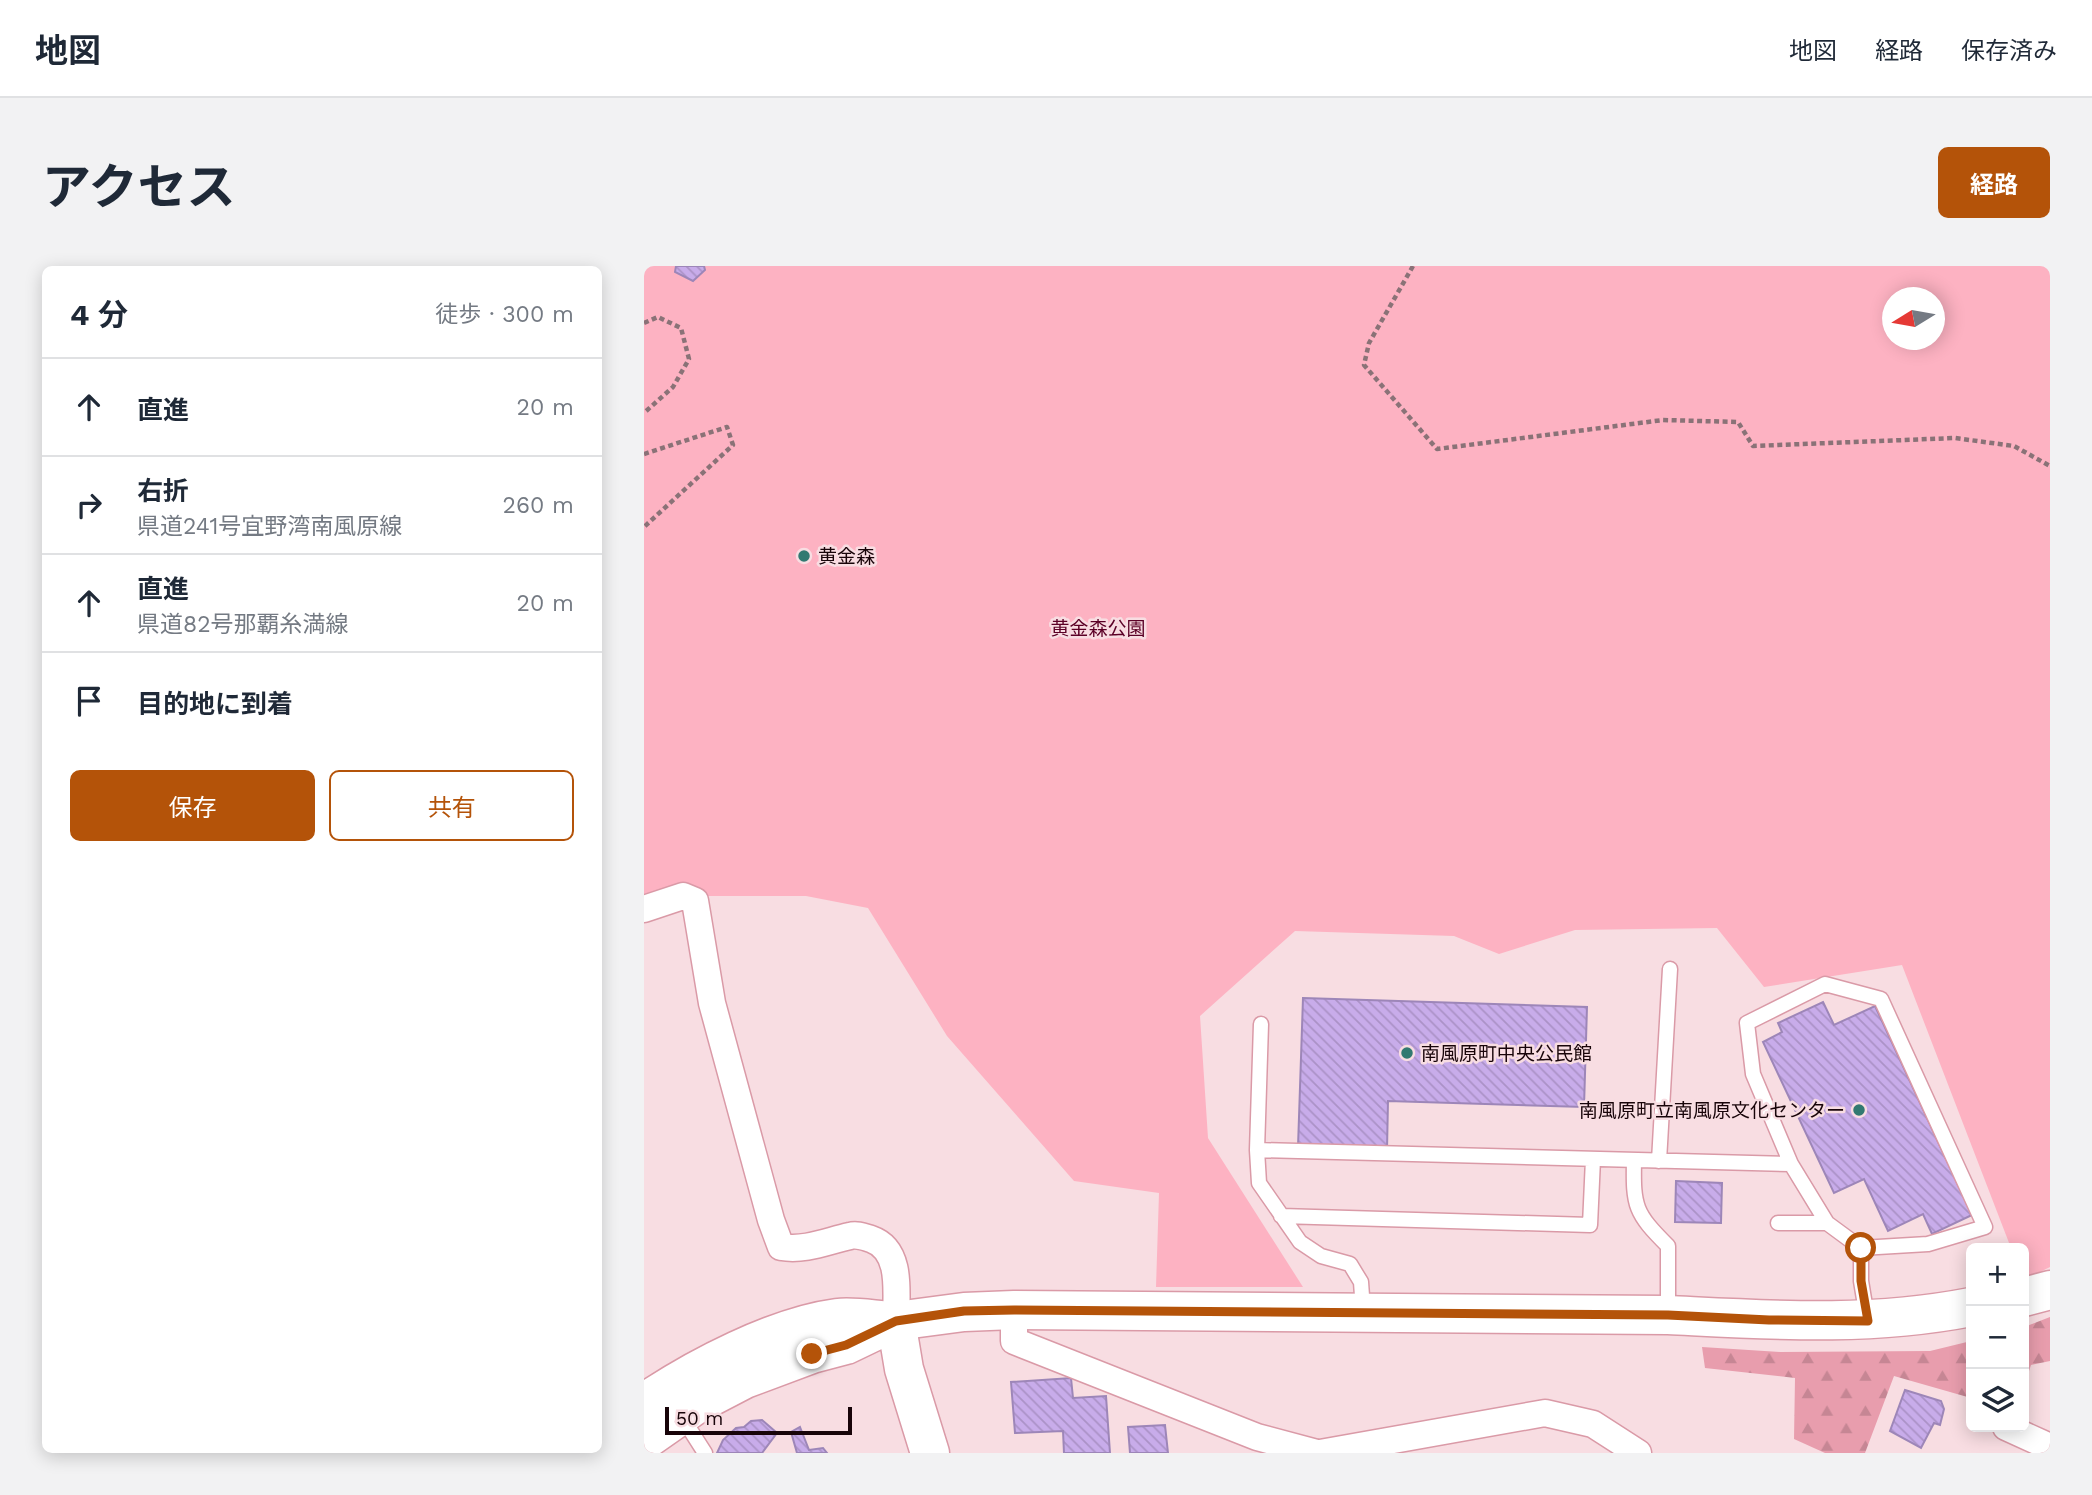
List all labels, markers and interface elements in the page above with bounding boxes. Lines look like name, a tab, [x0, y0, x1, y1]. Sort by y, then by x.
text: 地図	[35, 31, 101, 70]
text: 地図	[1789, 37, 1837, 65]
text: 経路	[1875, 37, 1923, 65]
text: 保存済み	[1961, 37, 2057, 65]
button: 経路	[1938, 147, 2050, 218]
text: アクセス	[42, 158, 236, 216]
north arrow	[1882, 287, 1945, 350]
text: 4 分	[70, 297, 128, 332]
text: 徒歩 · 300 m	[435, 301, 574, 328]
icon: ahead	[70, 388, 108, 426]
text: 20 m	[517, 394, 574, 421]
text: 直進	[137, 395, 189, 425]
text: 右折	[137, 476, 189, 506]
icon: right	[70, 486, 108, 524]
text: 260 m	[503, 492, 574, 519]
text: 県道241号宜野湾南風原線	[137, 513, 402, 540]
place label: 黄金森	[818, 545, 875, 568]
marker: 黄金森	[796, 548, 812, 564]
text: 直進	[137, 574, 189, 604]
icon: ahead	[70, 584, 108, 622]
text: 20 m	[517, 590, 574, 617]
text: 県道82号那覇糸満線	[137, 611, 349, 638]
park label: 黄金森公園	[1050, 617, 1146, 640]
icon: arrive	[70, 682, 108, 720]
text: 目的地に到着	[137, 689, 293, 719]
button: 保存	[70, 770, 315, 841]
button: 共有	[329, 770, 574, 841]
place label: 南風原町中央公民館	[1421, 1042, 1592, 1065]
marker: 南風原町中央公民館	[1399, 1045, 1415, 1061]
place label: 南風原町立南風原文化センター	[1579, 1099, 1845, 1122]
marker: 南風原町立南風原文化センター	[1851, 1102, 1867, 1118]
route start	[1845, 1232, 1876, 1263]
map controls	[1966, 1243, 2029, 1432]
button: +	[1966, 1243, 2029, 1306]
button: −	[1966, 1306, 2029, 1369]
route end	[796, 1338, 827, 1369]
button: layers	[1966, 1369, 2029, 1432]
scale bar	[665, 1404, 852, 1436]
text: 50 m	[676, 1407, 723, 1430]

